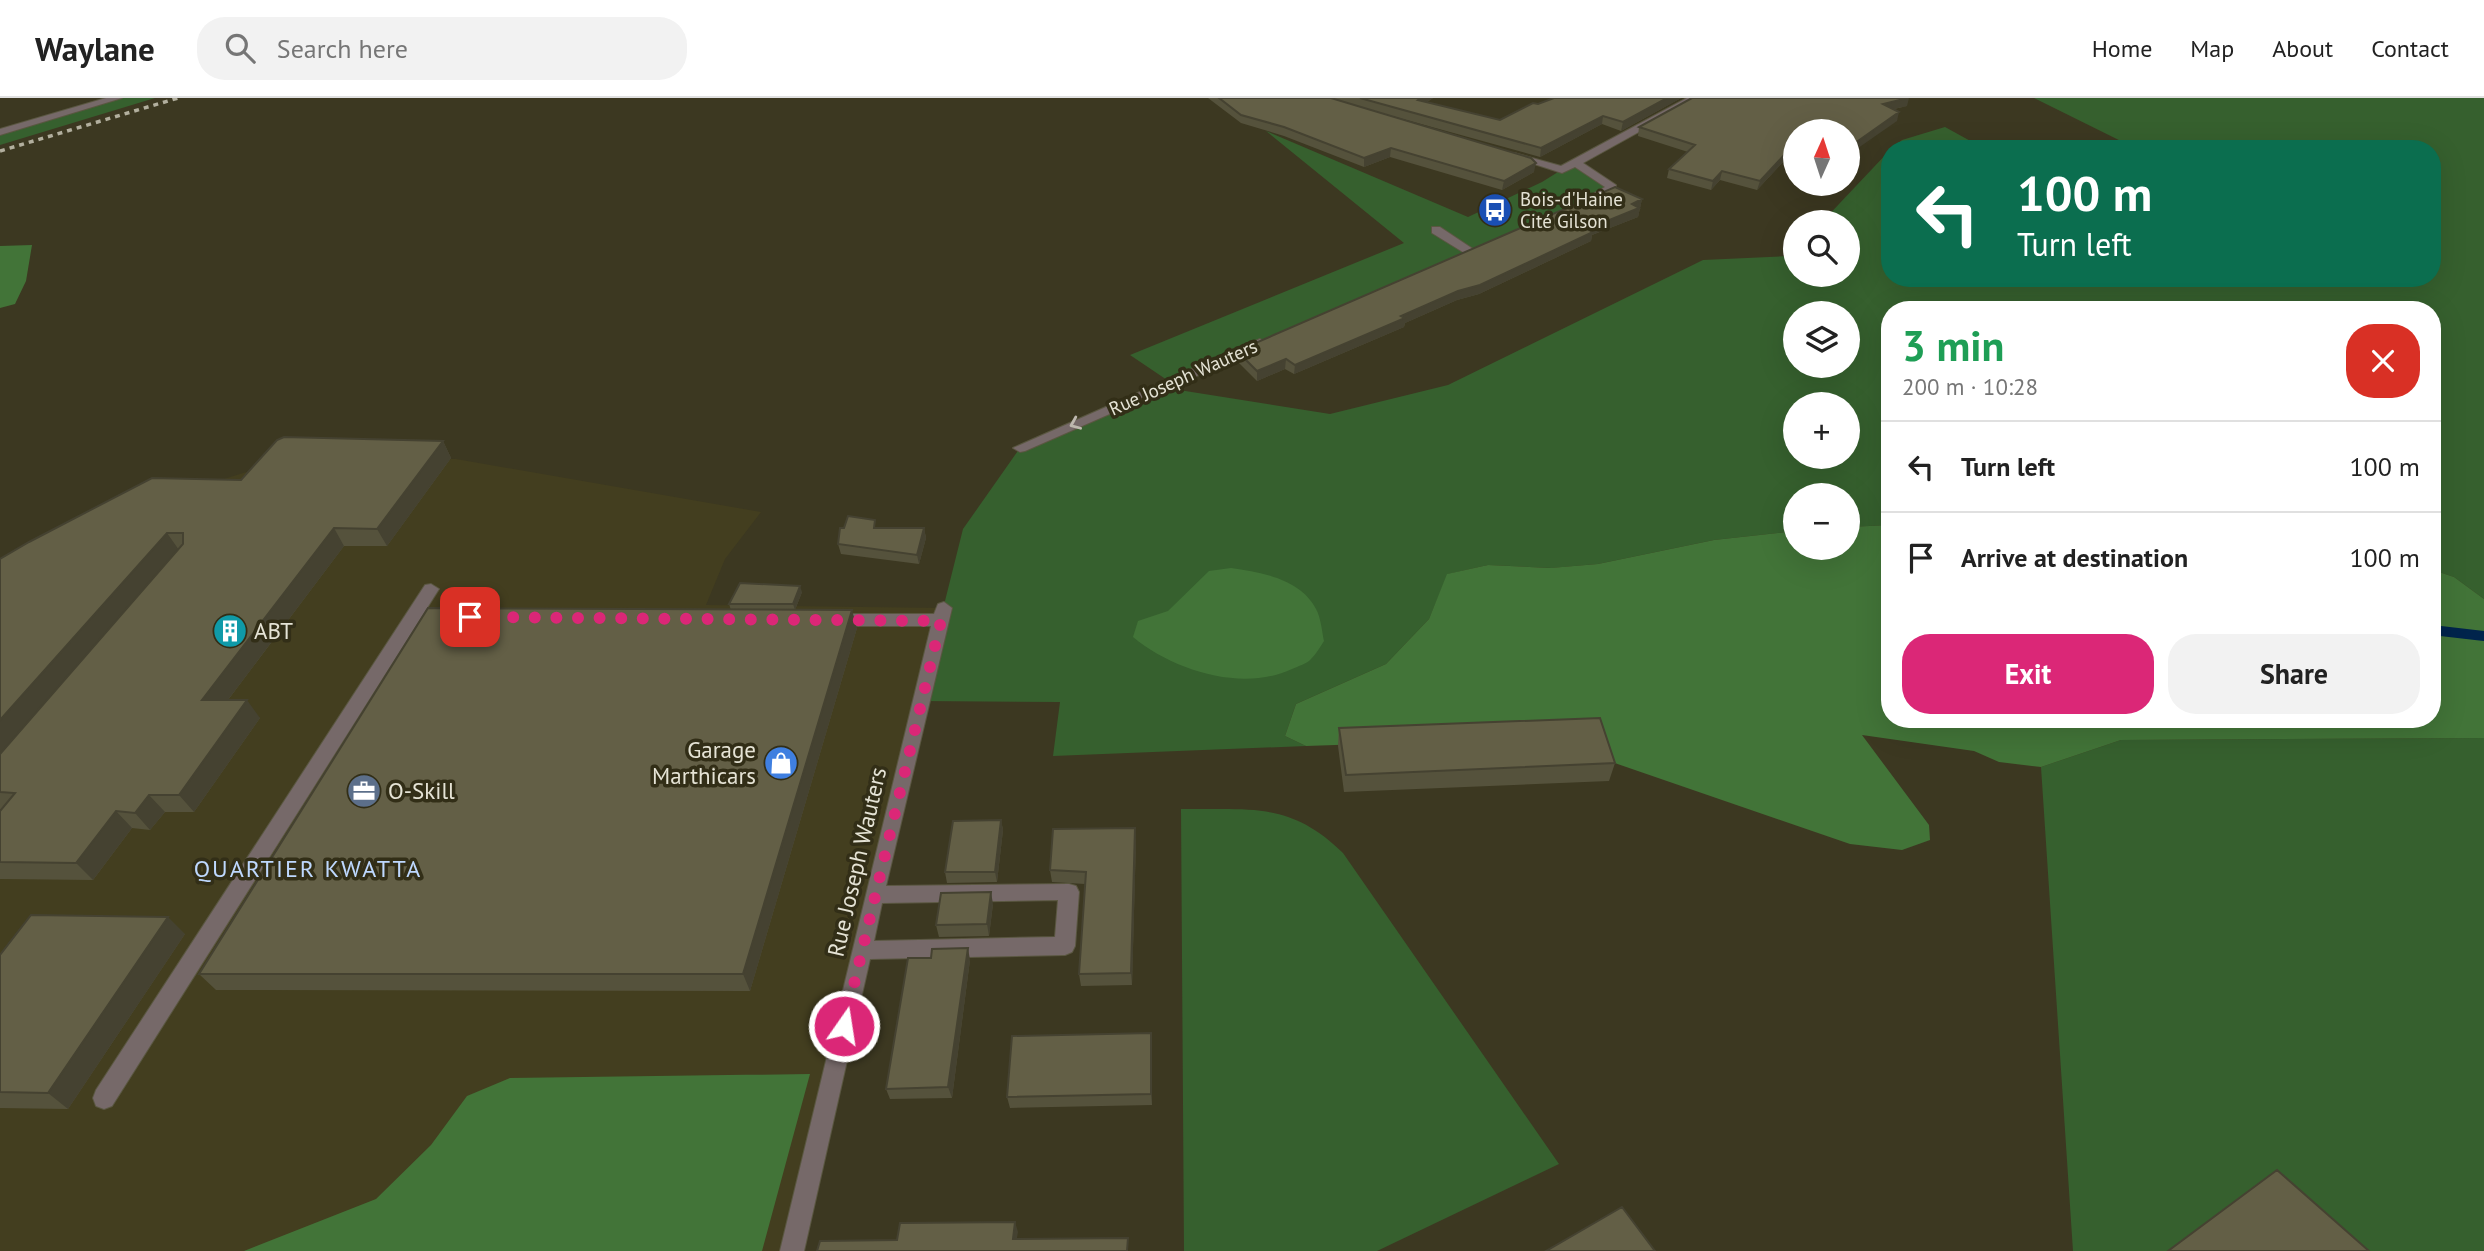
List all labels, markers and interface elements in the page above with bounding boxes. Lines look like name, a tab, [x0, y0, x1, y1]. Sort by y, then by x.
search box	[197, 17, 687, 80]
text: Waylane	[35, 27, 155, 70]
icon: search	[221, 29, 259, 67]
text: Search here	[277, 32, 408, 65]
text: Home	[2092, 33, 2152, 64]
text: Map	[2190, 33, 2234, 64]
text: About	[2272, 33, 2333, 64]
text: Contact	[2371, 33, 2449, 64]
north arrow	[1783, 119, 1860, 196]
map controls	[1783, 119, 1860, 560]
text: 100 m	[2017, 161, 2152, 225]
icon: left	[1902, 168, 1993, 259]
place label: Bois-d'Haine Cité Gilson	[1520, 187, 1623, 233]
bus stop icon: Bois-d'Haine Cité Gilson	[1476, 191, 1514, 229]
button: search	[1783, 210, 1860, 287]
text: Turn left	[2017, 223, 2132, 265]
button: layers	[1783, 301, 1860, 378]
text: 3 min	[1902, 318, 2004, 373]
button: close	[2346, 324, 2420, 398]
street label: Rue Joseph Wauters	[1105, 334, 1261, 420]
text: 200 m · 10:28	[1902, 372, 2038, 401]
button: +	[1783, 392, 1860, 469]
one-way arrow	[1070, 416, 1082, 430]
icon: left	[1902, 448, 1940, 486]
text: Turn left	[1961, 450, 2055, 483]
text: 100 m	[2349, 450, 2420, 483]
button: −	[1783, 483, 1860, 560]
icon: arrive	[1902, 539, 1940, 577]
text: Arrive at destination	[1961, 541, 2188, 574]
text: 100 m	[2349, 541, 2420, 574]
pin	[440, 587, 500, 647]
icon: arrive	[451, 598, 489, 636]
building icon: ABT	[211, 612, 249, 650]
place label: ABT	[254, 616, 293, 645]
button: Exit	[1902, 634, 2154, 714]
button: Share	[2168, 634, 2420, 714]
place label: Garage Marthicars	[652, 735, 756, 790]
shop icon: Garage Marthicars	[762, 744, 800, 782]
street label: Rue Joseph Wauters	[821, 764, 892, 959]
office icon: O-Skill	[345, 772, 383, 810]
place label: O-Skill	[388, 776, 455, 805]
district label: QUARTIER KWATTA	[194, 853, 422, 884]
position arrow	[807, 989, 881, 1063]

